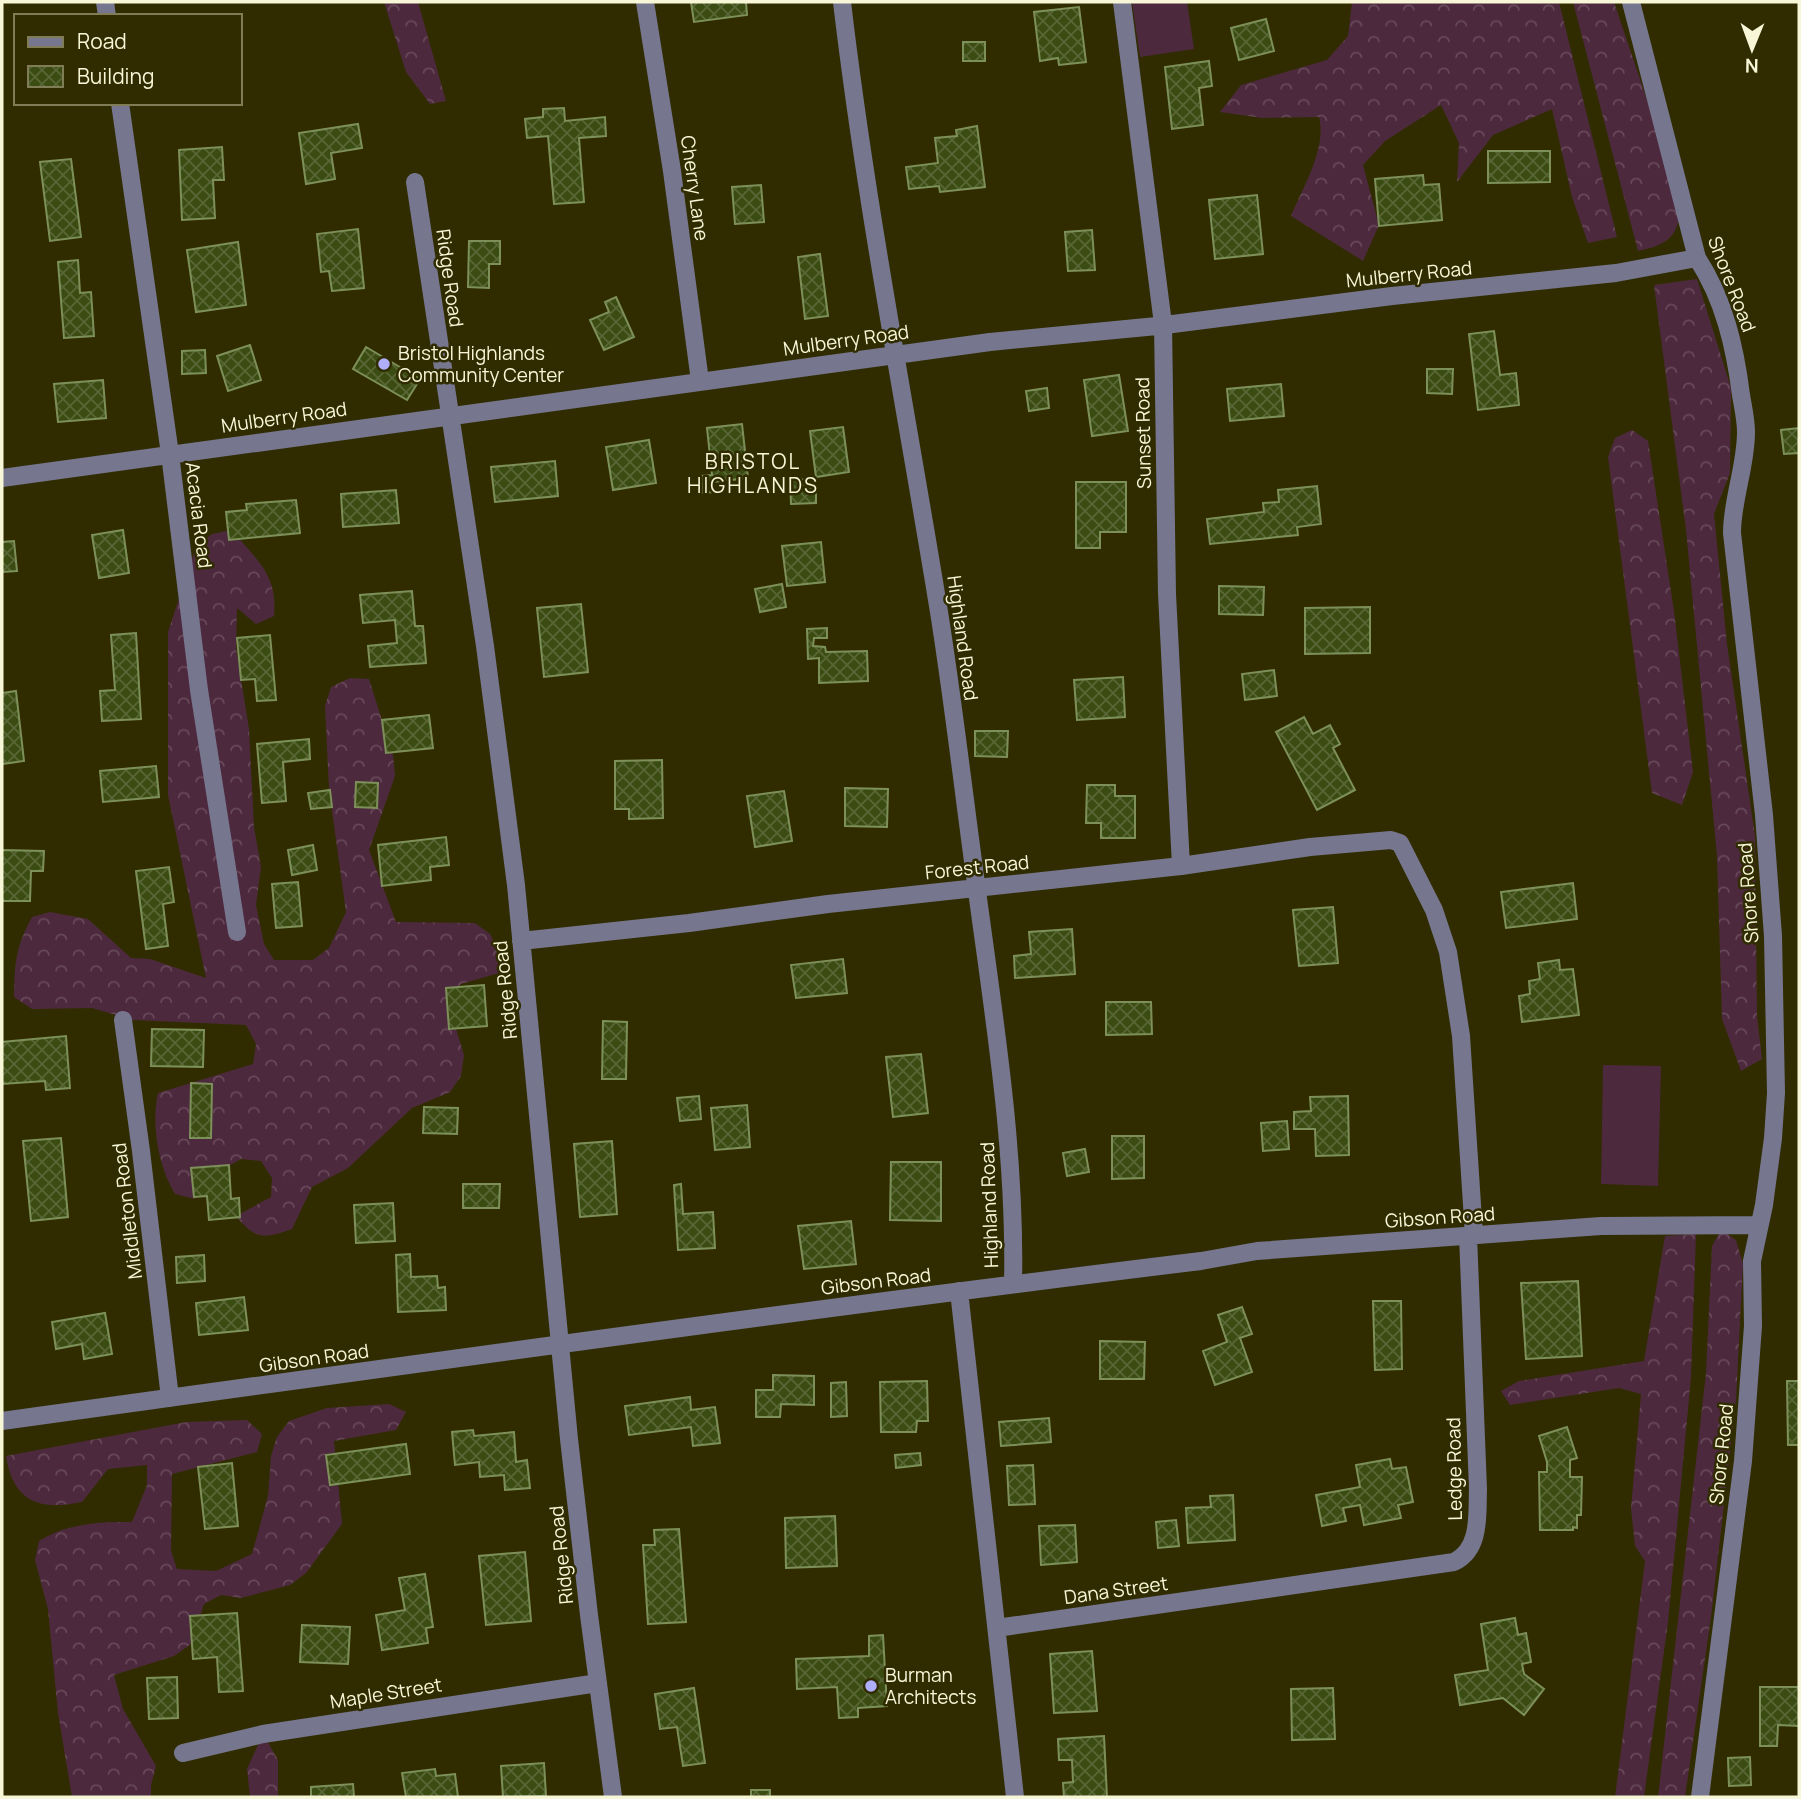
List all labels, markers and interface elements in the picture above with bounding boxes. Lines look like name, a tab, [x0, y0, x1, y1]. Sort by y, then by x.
legend	[14, 14, 242, 105]
north arrow	[1717, 14, 1787, 84]
text: Road	[77, 27, 127, 55]
text: N	[1745, 53, 1759, 79]
text: Building	[77, 62, 154, 90]
street label: Cherry Lane	[675, 134, 715, 242]
street label: Ridge Road	[430, 227, 470, 329]
street label: Shore Road	[1702, 232, 1762, 336]
street label: Mulberry Road	[1345, 254, 1473, 294]
street label: Mulberry Road	[782, 318, 910, 362]
place label: Bristol Highlands Community Center	[398, 340, 564, 388]
marker: Bristol Highlands Community Center	[376, 356, 392, 372]
street label: Sunset Road	[1129, 377, 1157, 489]
street label: Mulberry Road	[220, 395, 348, 439]
district label: BRISTOL HIGHLANDS	[687, 447, 819, 499]
street label: Acacia Road	[180, 460, 218, 570]
street label: Highland Road	[941, 574, 985, 702]
street label: Shore Road	[1732, 842, 1764, 944]
street label: Forest Road	[924, 849, 1030, 885]
street label: Ridge Road	[487, 939, 523, 1041]
street label: Middleton Road	[106, 1141, 148, 1281]
street label: Highland Road	[974, 1141, 1004, 1269]
street label: Gibson Road	[1384, 1200, 1496, 1234]
street label: Gibson Road	[820, 1261, 932, 1301]
street label: Gibson Road	[258, 1337, 370, 1379]
street label: Shore Road	[1703, 1402, 1739, 1506]
street label: Ledge Road	[1440, 1417, 1468, 1521]
street label: Ridge Road	[543, 1504, 579, 1606]
street label: Dana Street	[1062, 1570, 1170, 1610]
place label: Burman Architects	[885, 1662, 976, 1710]
street label: Maple Street	[328, 1671, 444, 1715]
marker: Burman Architects	[863, 1678, 879, 1694]

